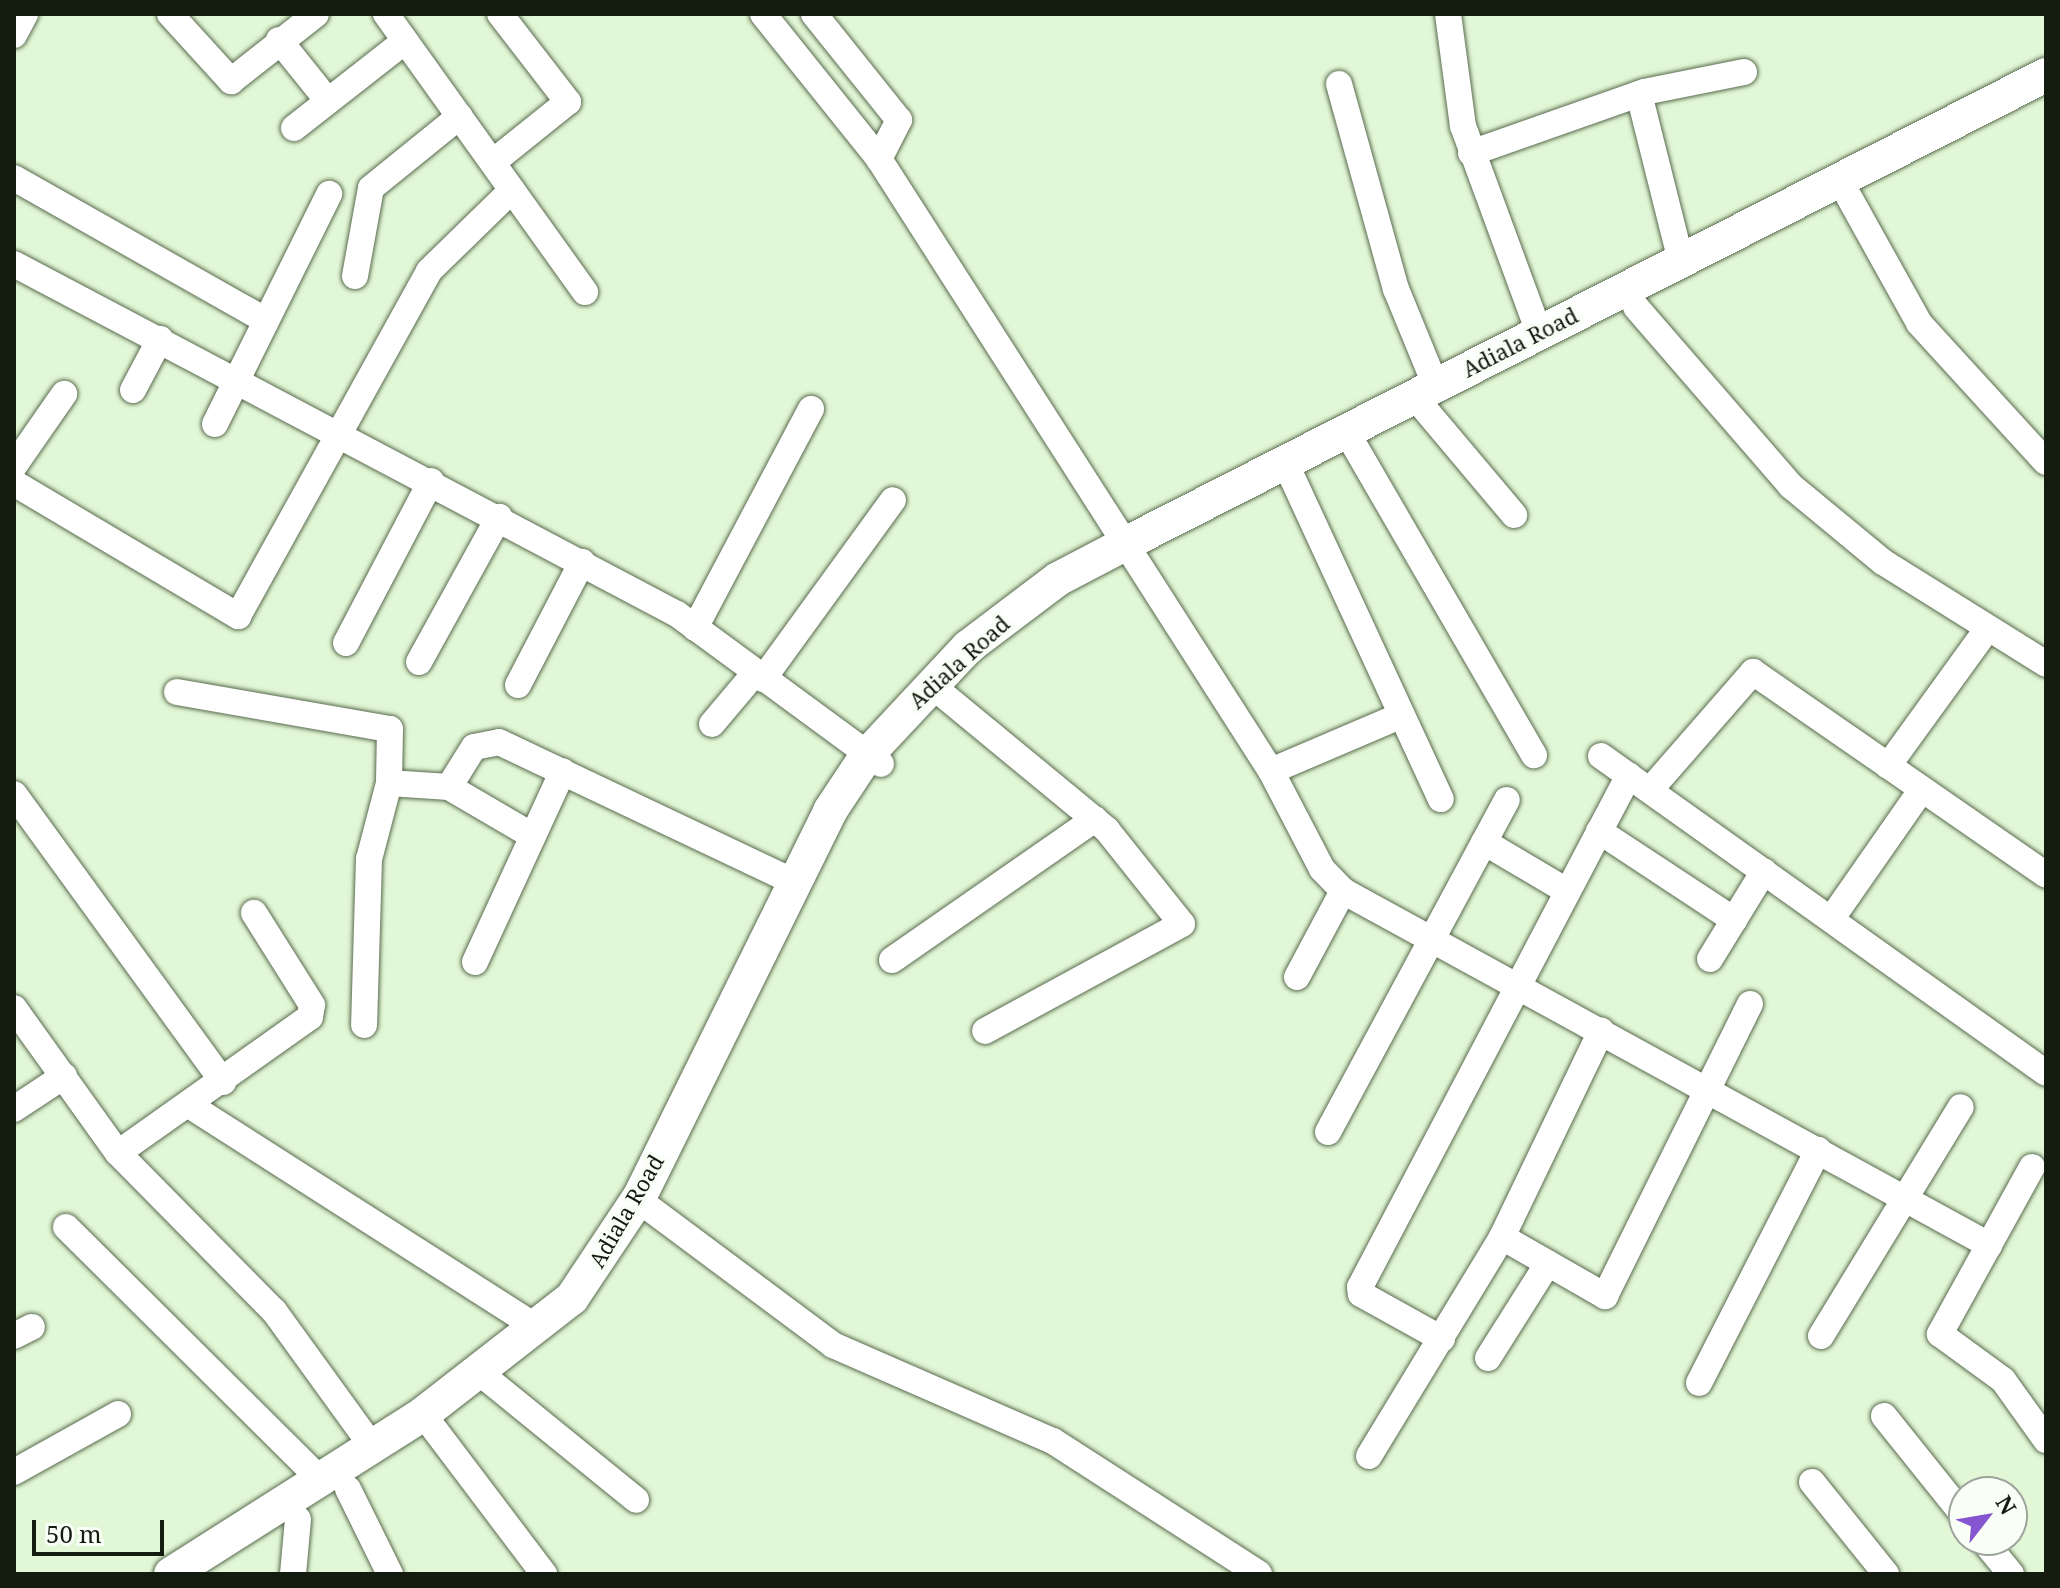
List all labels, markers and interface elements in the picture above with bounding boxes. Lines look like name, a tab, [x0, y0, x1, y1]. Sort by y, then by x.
street label: Adiala Road	[1458, 302, 1582, 382]
street label: Adiala Road	[903, 610, 1015, 714]
street label: Adiala Road	[583, 1150, 669, 1272]
north arrow	[1948, 1476, 2028, 1556]
text: N	[1990, 1490, 2024, 1520]
scale bar	[36, 1504, 168, 1554]
text: 50 m	[46, 1517, 102, 1550]

